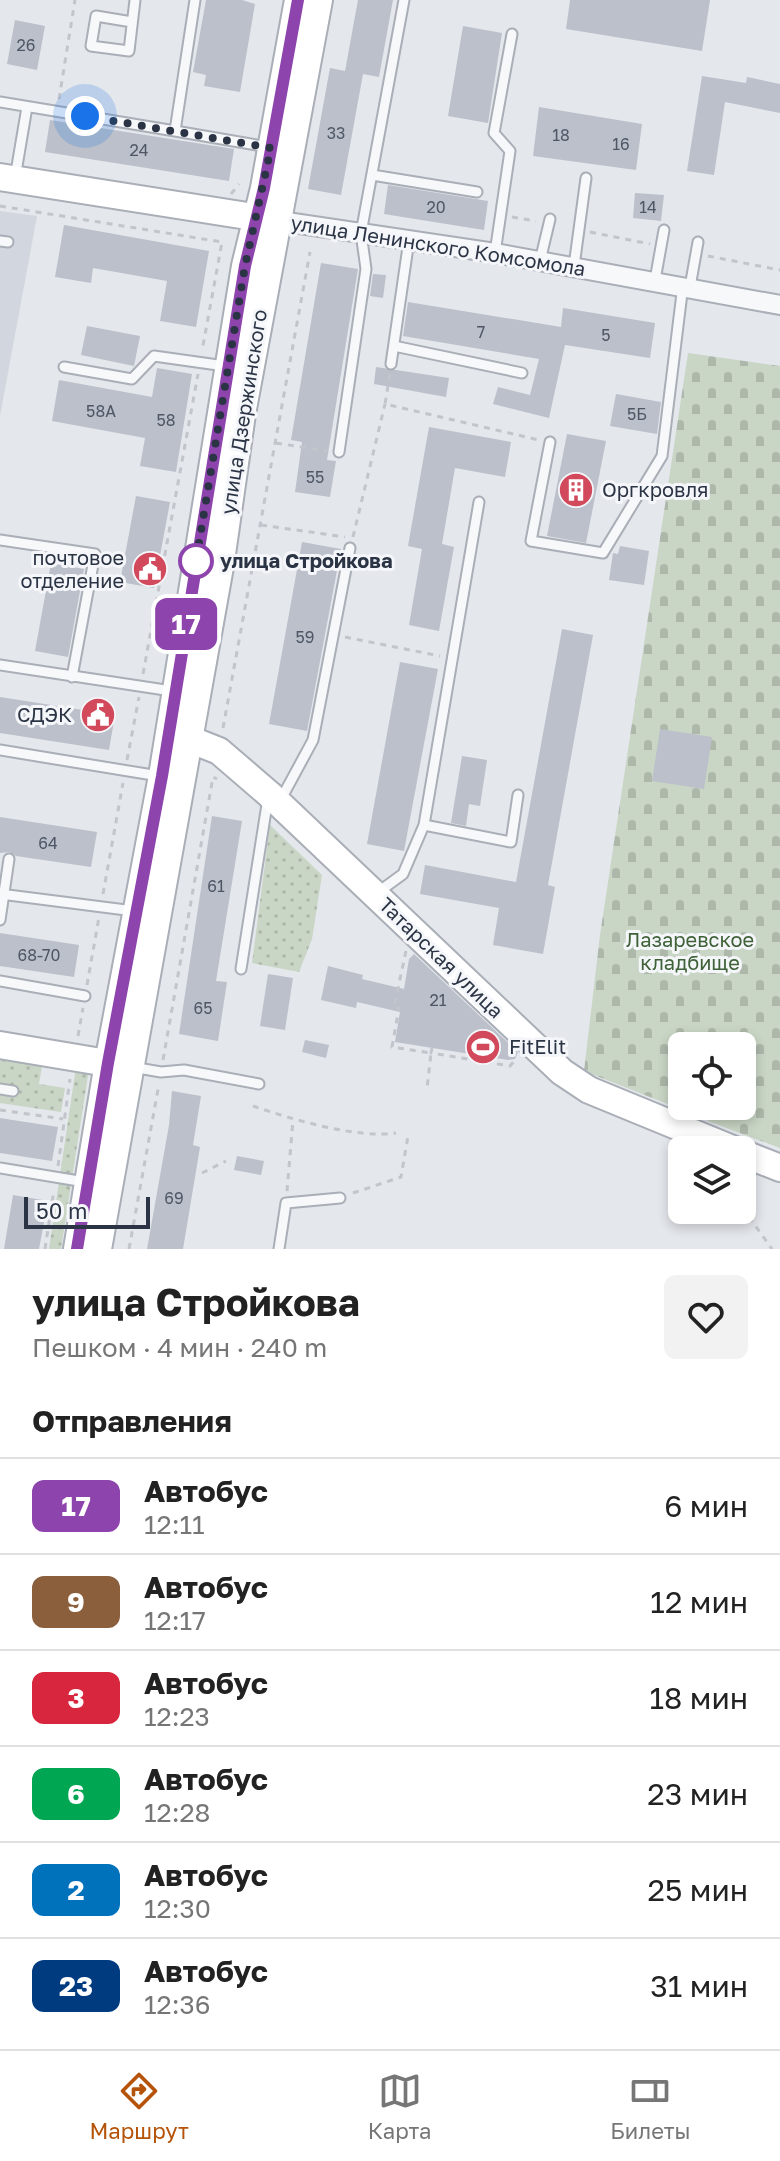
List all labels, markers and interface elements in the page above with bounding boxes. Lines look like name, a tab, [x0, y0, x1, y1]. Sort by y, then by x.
house number: 26	[17, 35, 35, 55]
your location	[65, 96, 105, 136]
house number: 33	[327, 123, 345, 143]
house number: 18	[552, 125, 570, 145]
house number: 16	[612, 134, 630, 154]
house number: 24	[129, 140, 149, 160]
house number: 20	[426, 197, 446, 217]
house number: 14	[639, 197, 657, 217]
street label: улица Ленинского Комсомола	[289, 210, 587, 280]
street label: улица Дзержинского	[215, 308, 271, 516]
house number: 7	[477, 322, 485, 342]
house number: 5	[601, 325, 611, 345]
house number: 58А	[86, 401, 116, 421]
house number: 5Б	[627, 404, 647, 424]
house number: 58	[156, 410, 176, 430]
house number: 55	[306, 467, 324, 487]
building icon: Оргкровля	[557, 471, 595, 509]
place label: Оргкровля	[602, 477, 709, 501]
marker: улица Стройкова	[179, 544, 213, 578]
place label: почтовое отделение	[20, 545, 124, 592]
place label: улица Стройкова	[220, 548, 393, 572]
public building icon: почтовое отделение	[131, 550, 169, 588]
line badge: 17	[150, 598, 222, 650]
text: 17	[171, 607, 201, 640]
house number: 59	[296, 627, 314, 647]
public building icon: СДЭК	[79, 696, 117, 734]
place label: СДЭК	[17, 702, 72, 726]
house number: 64	[38, 833, 58, 853]
house number: 61	[207, 876, 225, 896]
street label: Татарская улица	[375, 892, 509, 1023]
park label: Лазаревское кладбище	[626, 927, 754, 974]
house number: 68-70	[18, 945, 60, 965]
house number: 21	[429, 990, 447, 1010]
house number: 65	[194, 998, 212, 1018]
sports icon: FitElit	[464, 1028, 502, 1066]
map controls	[668, 1032, 756, 1224]
button: locate	[668, 1032, 756, 1120]
place label: FitElit	[509, 1034, 566, 1058]
button: layers	[668, 1136, 756, 1224]
house number: 69	[164, 1188, 184, 1208]
scale bar	[24, 1193, 150, 1229]
text: 50 m	[36, 1197, 87, 1224]
button: heart	[664, 1275, 748, 1359]
text: улица Стройкова	[32, 1279, 360, 1324]
text: Пешком · 4 мин · 240 m	[32, 1332, 327, 1363]
text: Отправления	[32, 1403, 232, 1439]
text: Автобус	[144, 1473, 268, 1509]
text: 6 мин	[664, 1488, 748, 1524]
text: 17	[61, 1489, 91, 1522]
text: 12:11	[144, 1509, 205, 1540]
text: Автобус	[144, 1569, 268, 1605]
text: 12 мин	[650, 1584, 748, 1620]
text: 9	[67, 1585, 85, 1618]
text: 12:17	[144, 1605, 206, 1636]
text: Автобус	[144, 1665, 268, 1701]
text: 18 мин	[649, 1680, 748, 1716]
text: 3	[67, 1681, 85, 1714]
text: 12:23	[144, 1701, 210, 1732]
text: Автобус	[144, 1761, 268, 1797]
text: 23 мин	[647, 1776, 748, 1812]
text: 6	[67, 1777, 85, 1810]
text: 12:28	[144, 1797, 210, 1828]
text: Автобус	[144, 1857, 268, 1893]
text: 25 мин	[648, 1872, 748, 1908]
text: 2	[67, 1873, 85, 1906]
text: 12:30	[144, 1893, 211, 1924]
text: Автобус	[144, 1953, 268, 1989]
text: 31 мин	[650, 1968, 748, 2004]
text: 23	[59, 1969, 93, 2002]
text: 12:36	[144, 1989, 210, 2020]
tab: Маршрут	[89, 2069, 189, 2144]
tab: Карта	[368, 2069, 431, 2144]
tab: Билеты	[610, 2069, 691, 2144]

